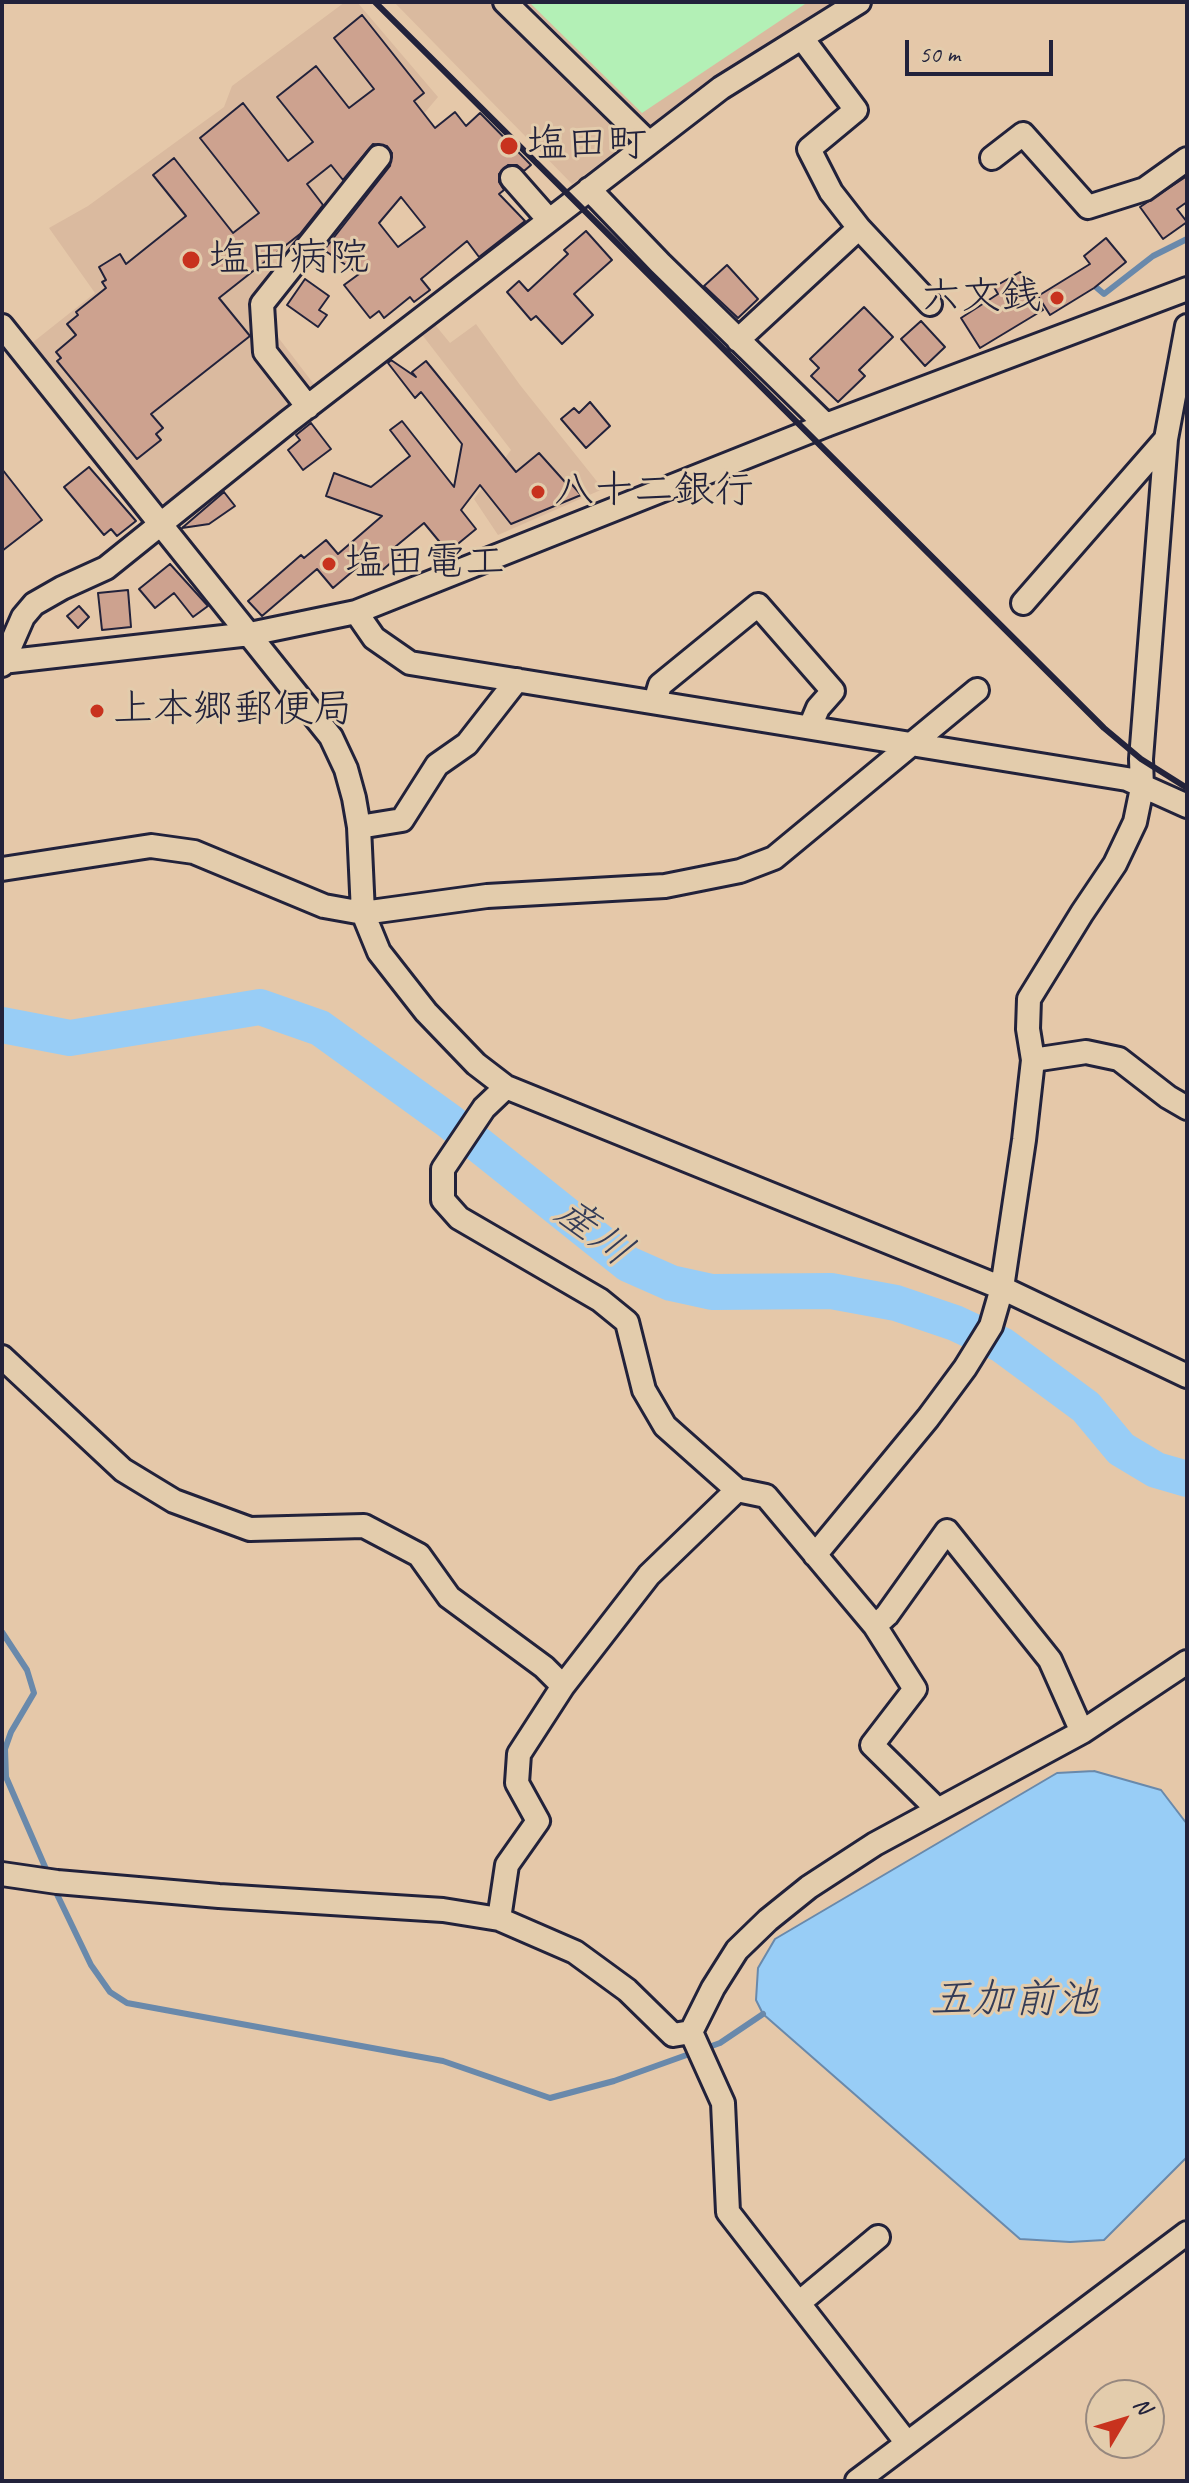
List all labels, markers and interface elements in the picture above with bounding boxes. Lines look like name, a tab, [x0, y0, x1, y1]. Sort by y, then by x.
scale bar	[909, 24, 1057, 74]
text: 50 m	[919, 39, 960, 69]
place label: 塩田町	[527, 122, 647, 170]
marker: 塩田町	[498, 135, 520, 157]
place label: 塩田病院	[209, 236, 369, 284]
marker: 塩田病院	[180, 249, 202, 271]
place label: 六文銭	[921, 274, 1041, 322]
marker: 六文銭	[1048, 289, 1066, 307]
place label: 八十二銀行	[554, 468, 754, 516]
marker: 八十二銀行	[529, 483, 547, 501]
place label: 塩田電工	[345, 540, 505, 588]
marker: 塩田電工	[320, 555, 338, 573]
place label: 上本郷郵便局	[113, 687, 353, 735]
marker: 上本郷郵便局	[88, 702, 106, 720]
water label: 産川	[544, 1188, 642, 1278]
water label: 五加前池	[930, 1976, 1098, 2026]
north arrow	[1085, 2379, 1165, 2459]
text: N	[1127, 2391, 1158, 2419]

